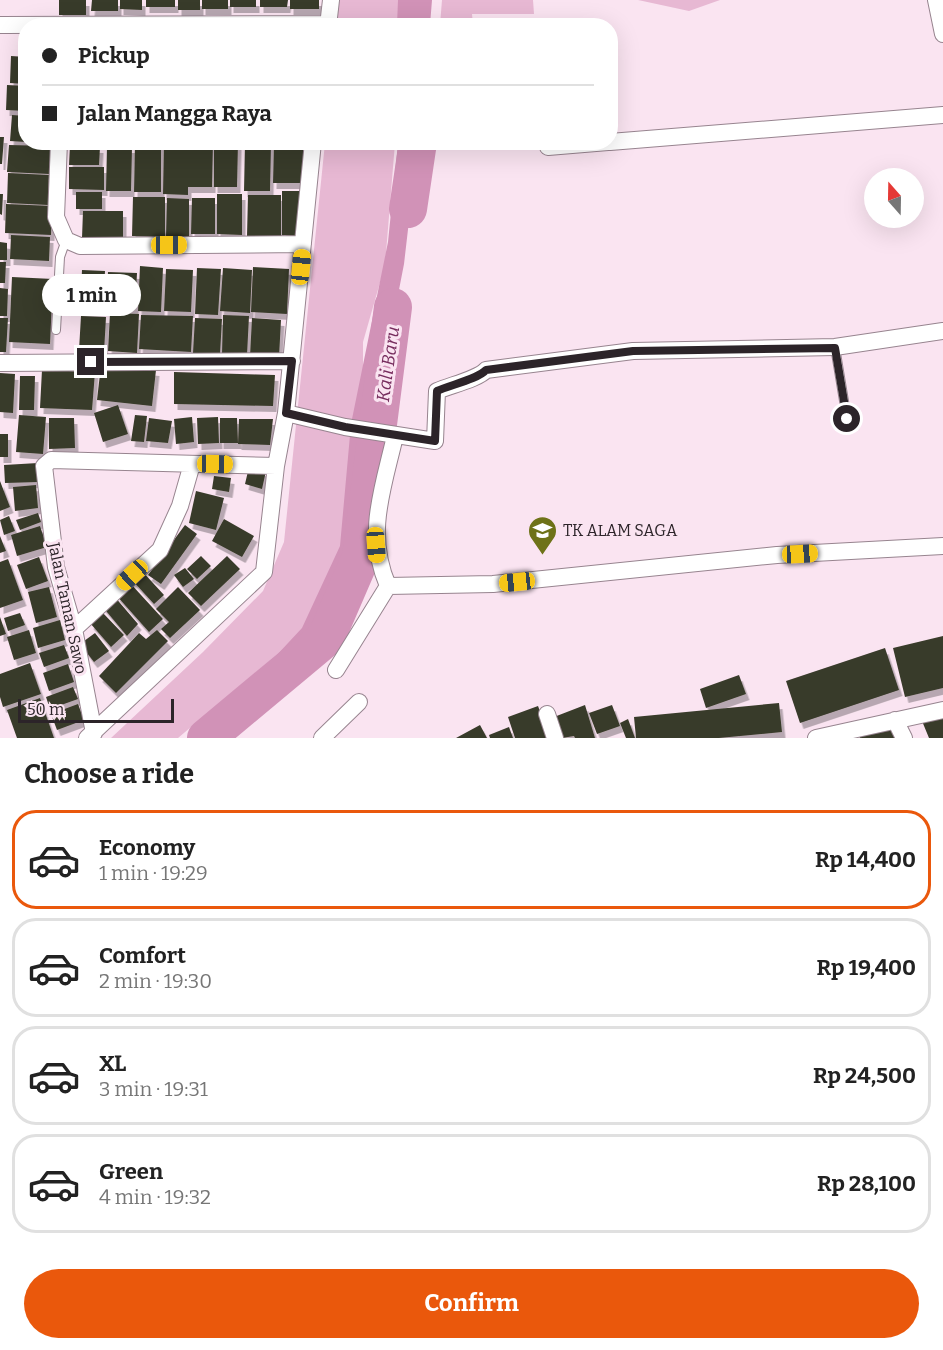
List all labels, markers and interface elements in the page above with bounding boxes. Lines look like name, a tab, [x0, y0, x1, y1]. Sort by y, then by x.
text: Pickup	[78, 42, 150, 69]
text: Jalan Mangga Raya	[78, 100, 272, 127]
north arrow	[864, 168, 924, 228]
map controls	[864, 168, 924, 228]
car	[151, 236, 187, 254]
car	[290, 248, 312, 286]
callout: 1 min	[42, 275, 140, 317]
text: 1 min	[66, 283, 117, 307]
water label: Kali Baru	[372, 325, 404, 403]
route end	[77, 348, 104, 375]
route start	[833, 405, 860, 432]
car	[197, 455, 233, 473]
school or university icon: TK ALAM SAGA	[526, 514, 558, 556]
place label: TK ALAM SAGA	[563, 521, 678, 540]
car	[366, 526, 386, 564]
street label: Jalan Taman Sawo	[44, 540, 91, 676]
car	[782, 544, 818, 564]
car	[113, 556, 151, 594]
car	[498, 571, 536, 593]
scale bar	[18, 696, 174, 724]
text: 50 m	[27, 700, 64, 719]
text: Choose a ride	[24, 758, 194, 790]
icon: car	[27, 833, 81, 887]
text: Economy	[99, 834, 195, 861]
text: Rp 14,400	[815, 846, 916, 873]
text: 1 min · 19:29	[99, 861, 208, 885]
icon: car	[27, 941, 81, 995]
text: Comfort	[99, 942, 186, 969]
text: Rp 19,400	[817, 954, 916, 981]
text: 2 min · 19:30	[99, 969, 212, 993]
icon: car	[27, 1049, 81, 1103]
text: XL	[99, 1050, 126, 1077]
text: Rp 24,500	[813, 1062, 916, 1089]
text: 3 min · 19:31	[99, 1077, 208, 1101]
icon: car	[27, 1157, 81, 1211]
text: Green	[99, 1158, 163, 1185]
text: Rp 28,100	[817, 1170, 916, 1197]
text: 4 min · 19:32	[99, 1185, 211, 1209]
button: Confirm	[24, 1269, 919, 1338]

